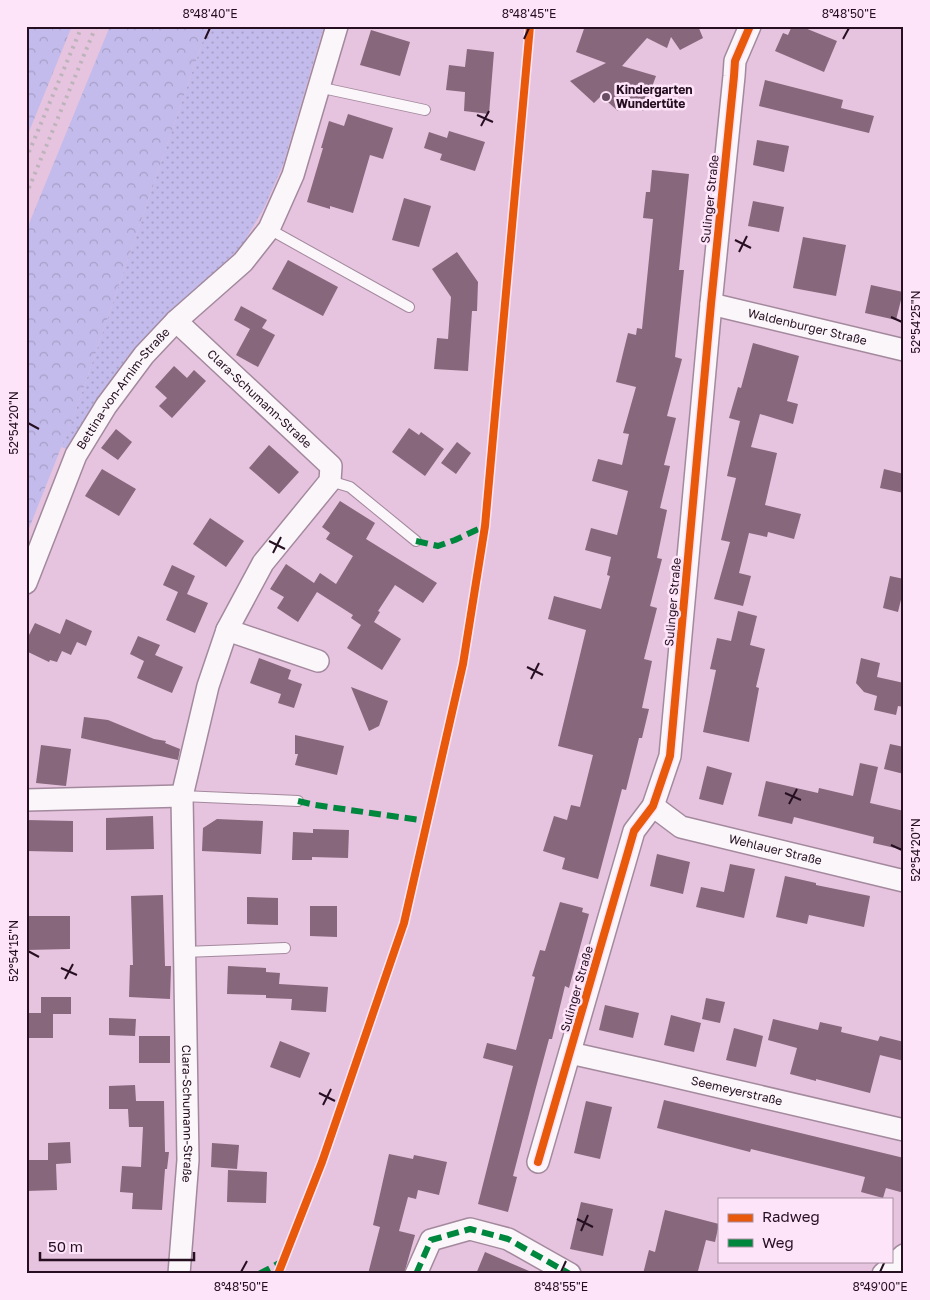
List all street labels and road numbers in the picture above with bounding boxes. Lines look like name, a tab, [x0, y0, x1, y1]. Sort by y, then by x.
street label: Sulinger Straße	[697, 154, 722, 244]
street label: Waldenburger Straße	[746, 305, 869, 348]
street label: Bettina-von-Arnim-Straße	[73, 324, 173, 452]
street label: Clara-Schumann-Straße	[204, 346, 315, 451]
street label: Sulinger Straße	[661, 557, 684, 647]
street label: Wehlauer Straße	[727, 831, 824, 868]
street label: Sulinger Straße	[557, 944, 596, 1034]
street label: Clara-Schumann-Straße	[179, 1044, 196, 1183]
street label: Seemeyerstraße	[690, 1073, 784, 1108]

